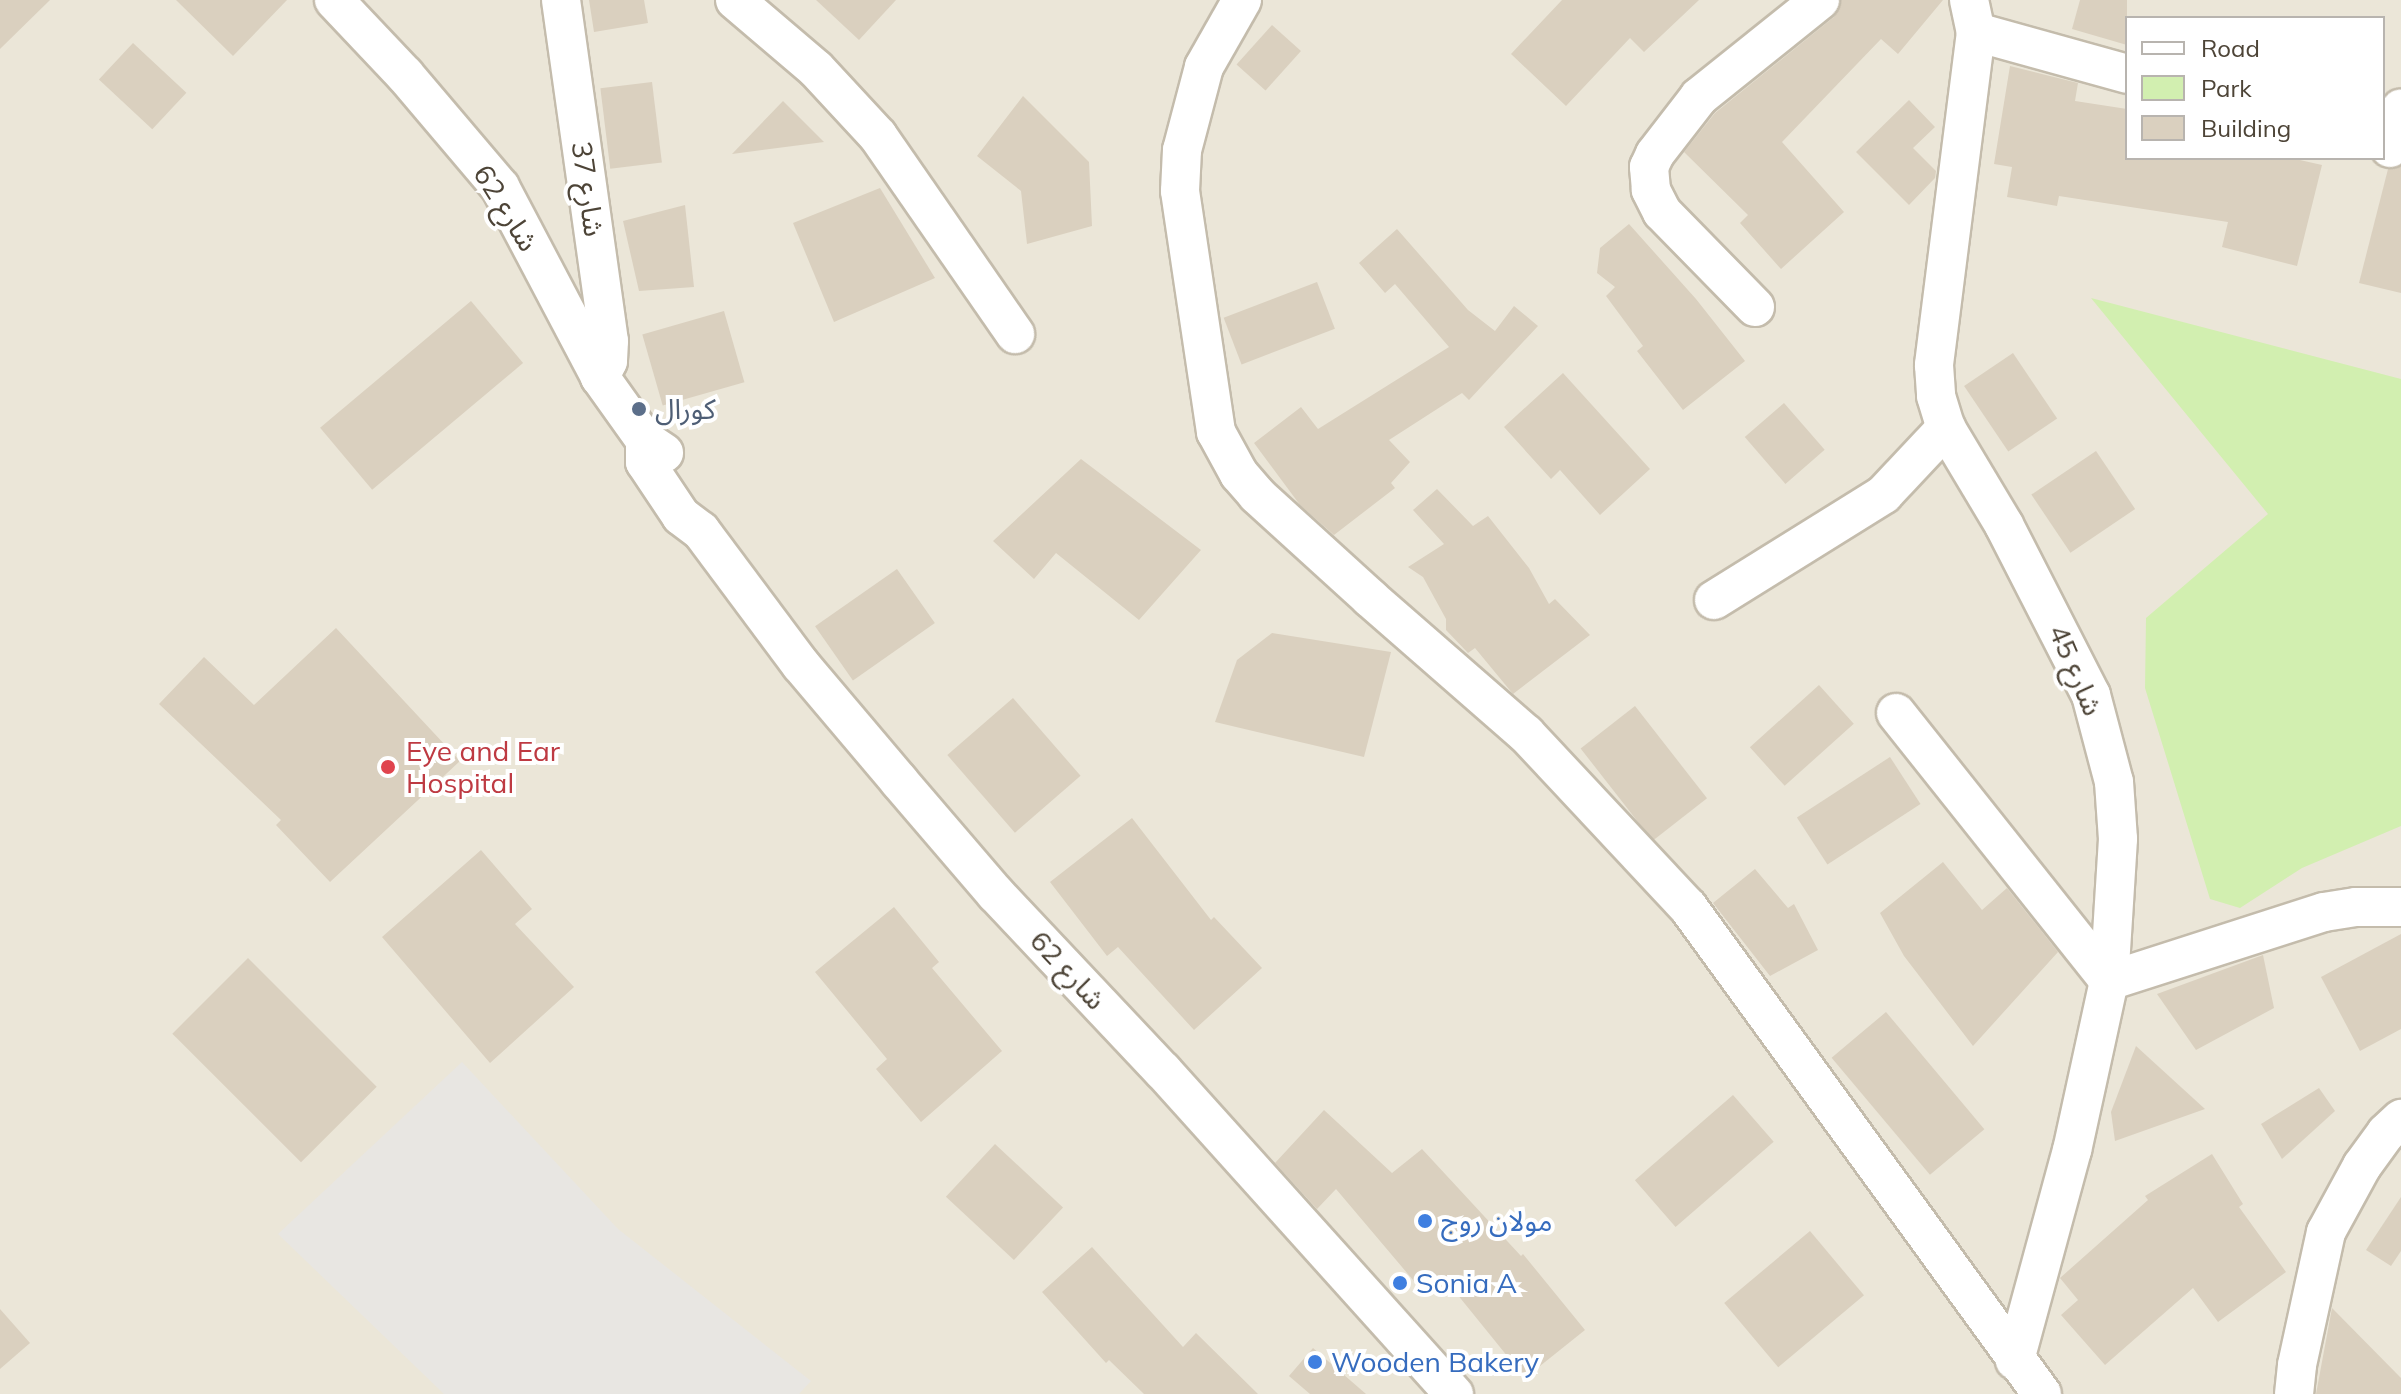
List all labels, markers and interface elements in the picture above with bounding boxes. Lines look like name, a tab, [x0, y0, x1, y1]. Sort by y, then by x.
legend	[2125, 16, 2385, 160]
text: Road	[2201, 33, 2260, 63]
text: Park	[2201, 73, 2252, 103]
text: Building	[2201, 113, 2291, 143]
street label: شارع 37	[565, 139, 611, 239]
street label: شارع 62	[466, 159, 546, 257]
place label: كورال	[655, 392, 715, 426]
marker: كورال	[630, 400, 648, 418]
street label: شارع 45	[2042, 619, 2110, 721]
place label: Eye and Ear Hospital	[406, 734, 560, 800]
marker: Eye and Ear Hospital	[377, 756, 399, 778]
street label: شارع 62	[1023, 924, 1113, 1016]
place label: مولان روج	[1441, 1204, 1552, 1238]
marker: مولان روج	[1416, 1212, 1434, 1230]
place label: Sonia A	[1416, 1266, 1517, 1300]
marker: Sonia A	[1391, 1274, 1409, 1292]
place label: Wooden Bakery	[1331, 1345, 1539, 1379]
marker: Wooden Bakery	[1306, 1353, 1324, 1371]

